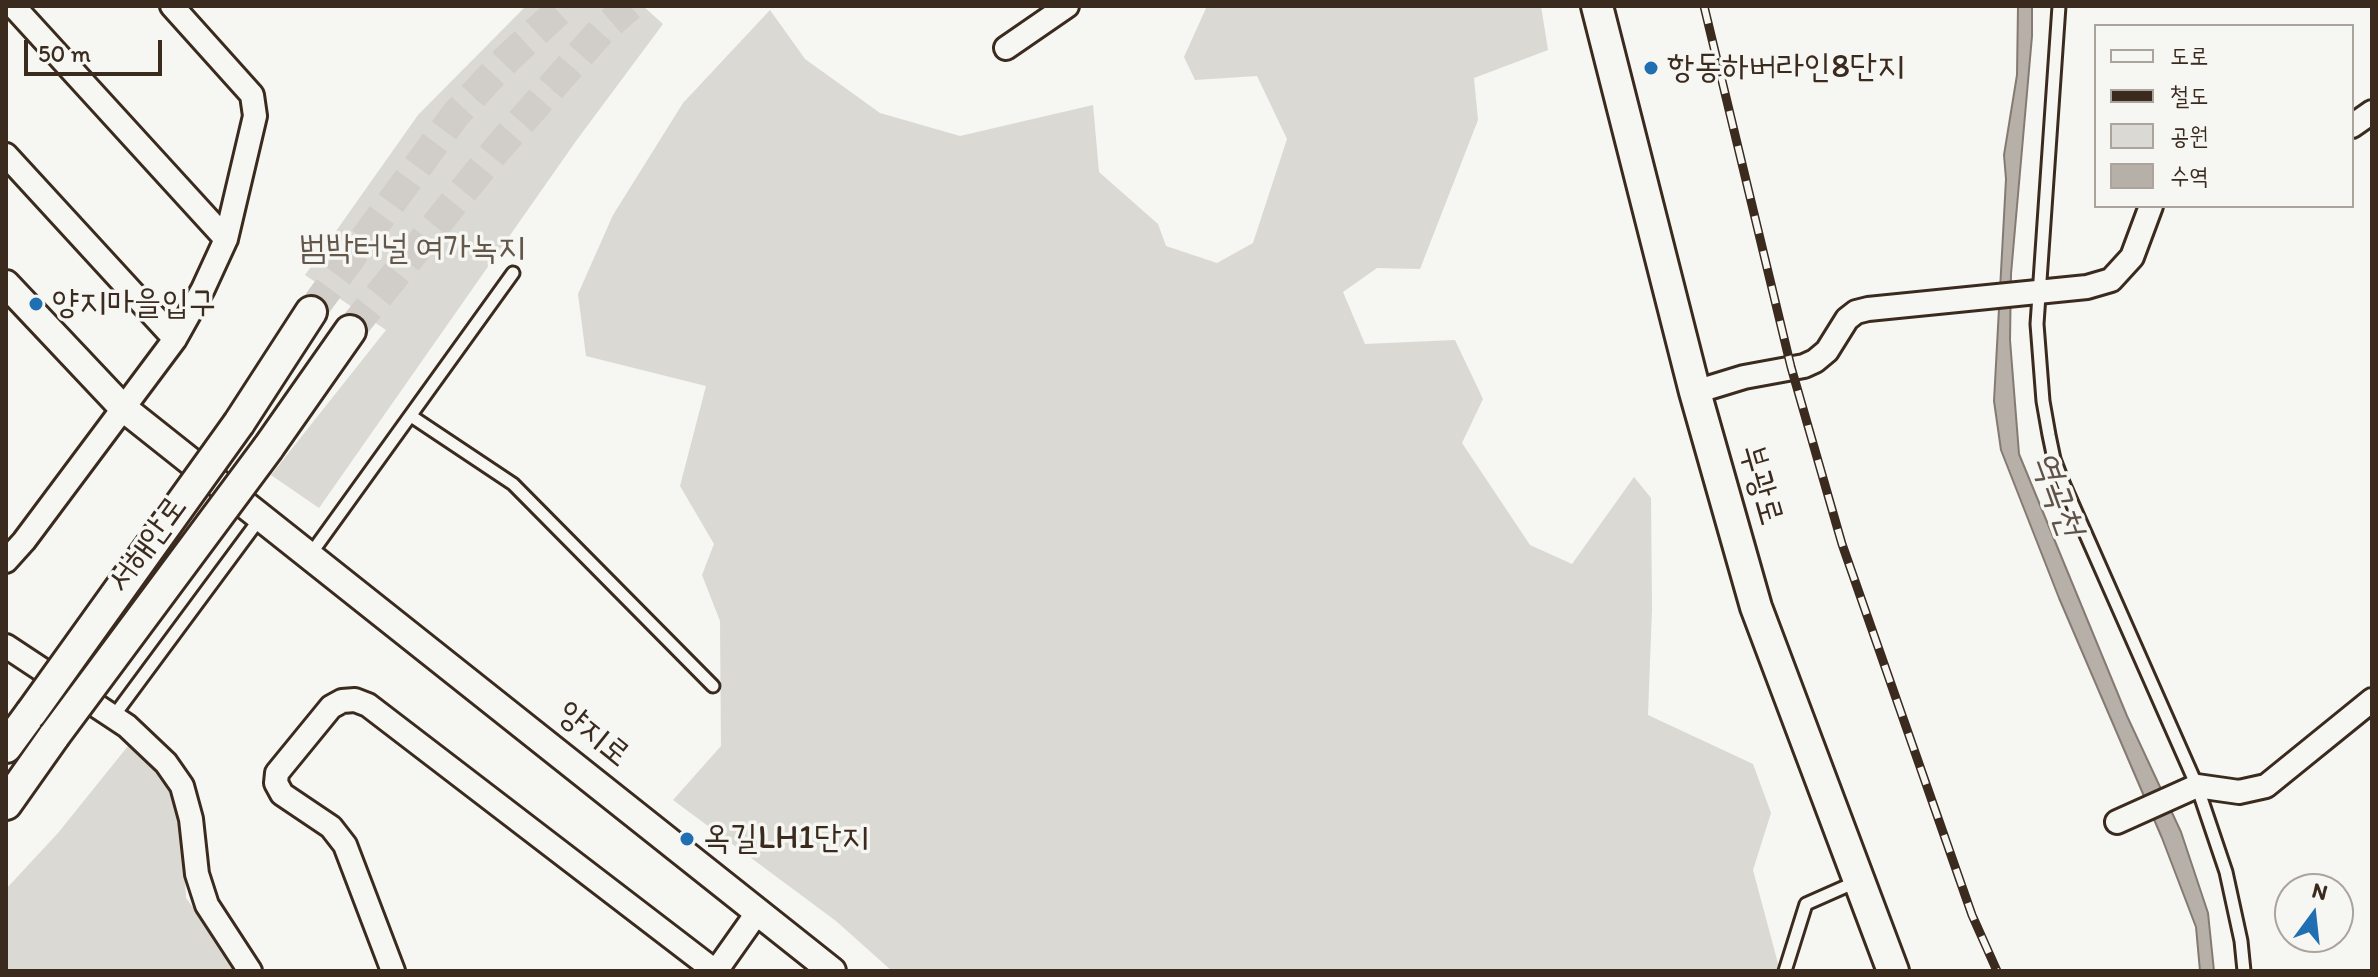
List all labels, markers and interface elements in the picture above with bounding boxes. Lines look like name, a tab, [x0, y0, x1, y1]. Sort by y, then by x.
scale bar	[28, 24, 166, 74]
legend	[2094, 24, 2354, 208]
text: 50 m	[38, 39, 91, 68]
text: 도로	[2170, 41, 2209, 70]
place label: 항동하버라인8단지	[1667, 48, 1905, 88]
marker: 항동하버라인8단지	[1642, 59, 1660, 77]
text: 철도	[2170, 81, 2209, 110]
text: 공원	[2170, 121, 2209, 150]
text: 수역	[2170, 161, 2209, 190]
park label: 범박터널 여가녹지	[299, 229, 525, 269]
place label: 양지마을입구	[52, 284, 216, 324]
marker: 양지마을입구	[27, 295, 45, 313]
street label: 부광로	[1729, 440, 1791, 530]
water label: 역곡천	[2021, 446, 2091, 542]
street label: 서해안로	[99, 489, 197, 601]
street label: 양지로	[548, 693, 638, 777]
place label: 옥길LH1단지	[703, 819, 869, 859]
marker: 옥길LH1단지	[678, 830, 696, 848]
north arrow	[2274, 873, 2354, 953]
text: N	[2309, 876, 2330, 906]

